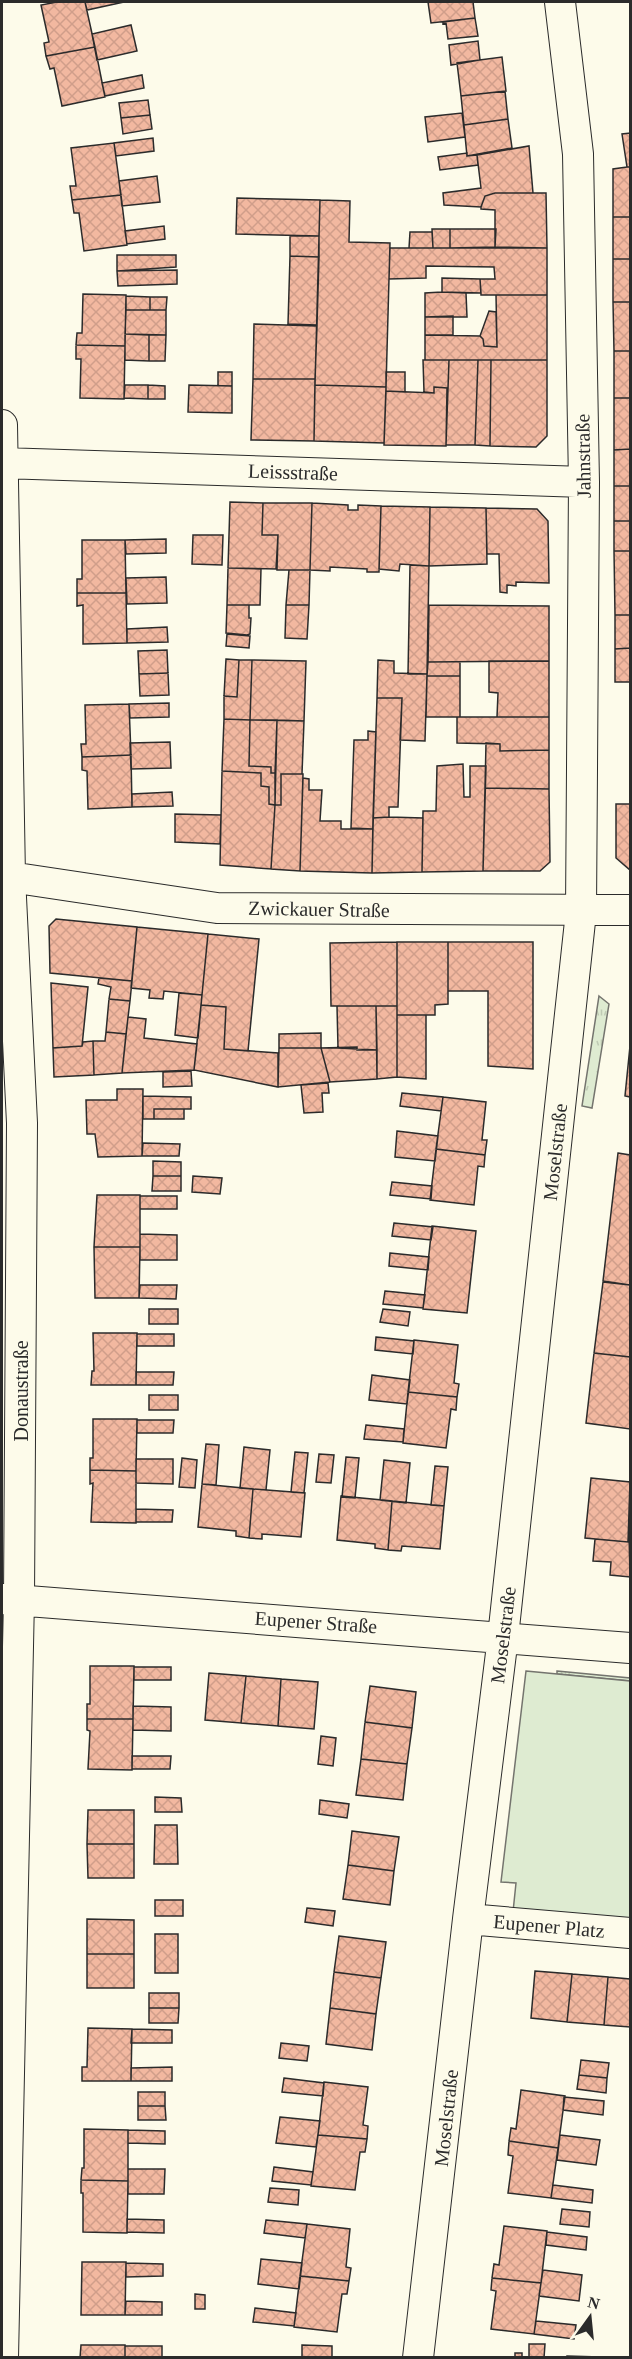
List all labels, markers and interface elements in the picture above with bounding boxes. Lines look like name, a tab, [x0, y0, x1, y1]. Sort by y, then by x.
street label: Jahnstraße	[571, 413, 595, 498]
street label: Leissstraße	[248, 459, 338, 485]
street label: Zwickauer Straße	[248, 897, 390, 921]
street label: Moselstraße	[539, 1102, 571, 1202]
street label: Donaustraße	[10, 1340, 32, 1442]
street label: Moselstraße	[486, 1585, 520, 1685]
street label: Eupener Straße	[254, 1607, 378, 1638]
street label: Eupener Platz	[492, 1910, 606, 1943]
street label: Moselstraße	[430, 2068, 462, 2168]
north arrow	[560, 2287, 620, 2347]
text: N	[586, 2293, 602, 2313]

